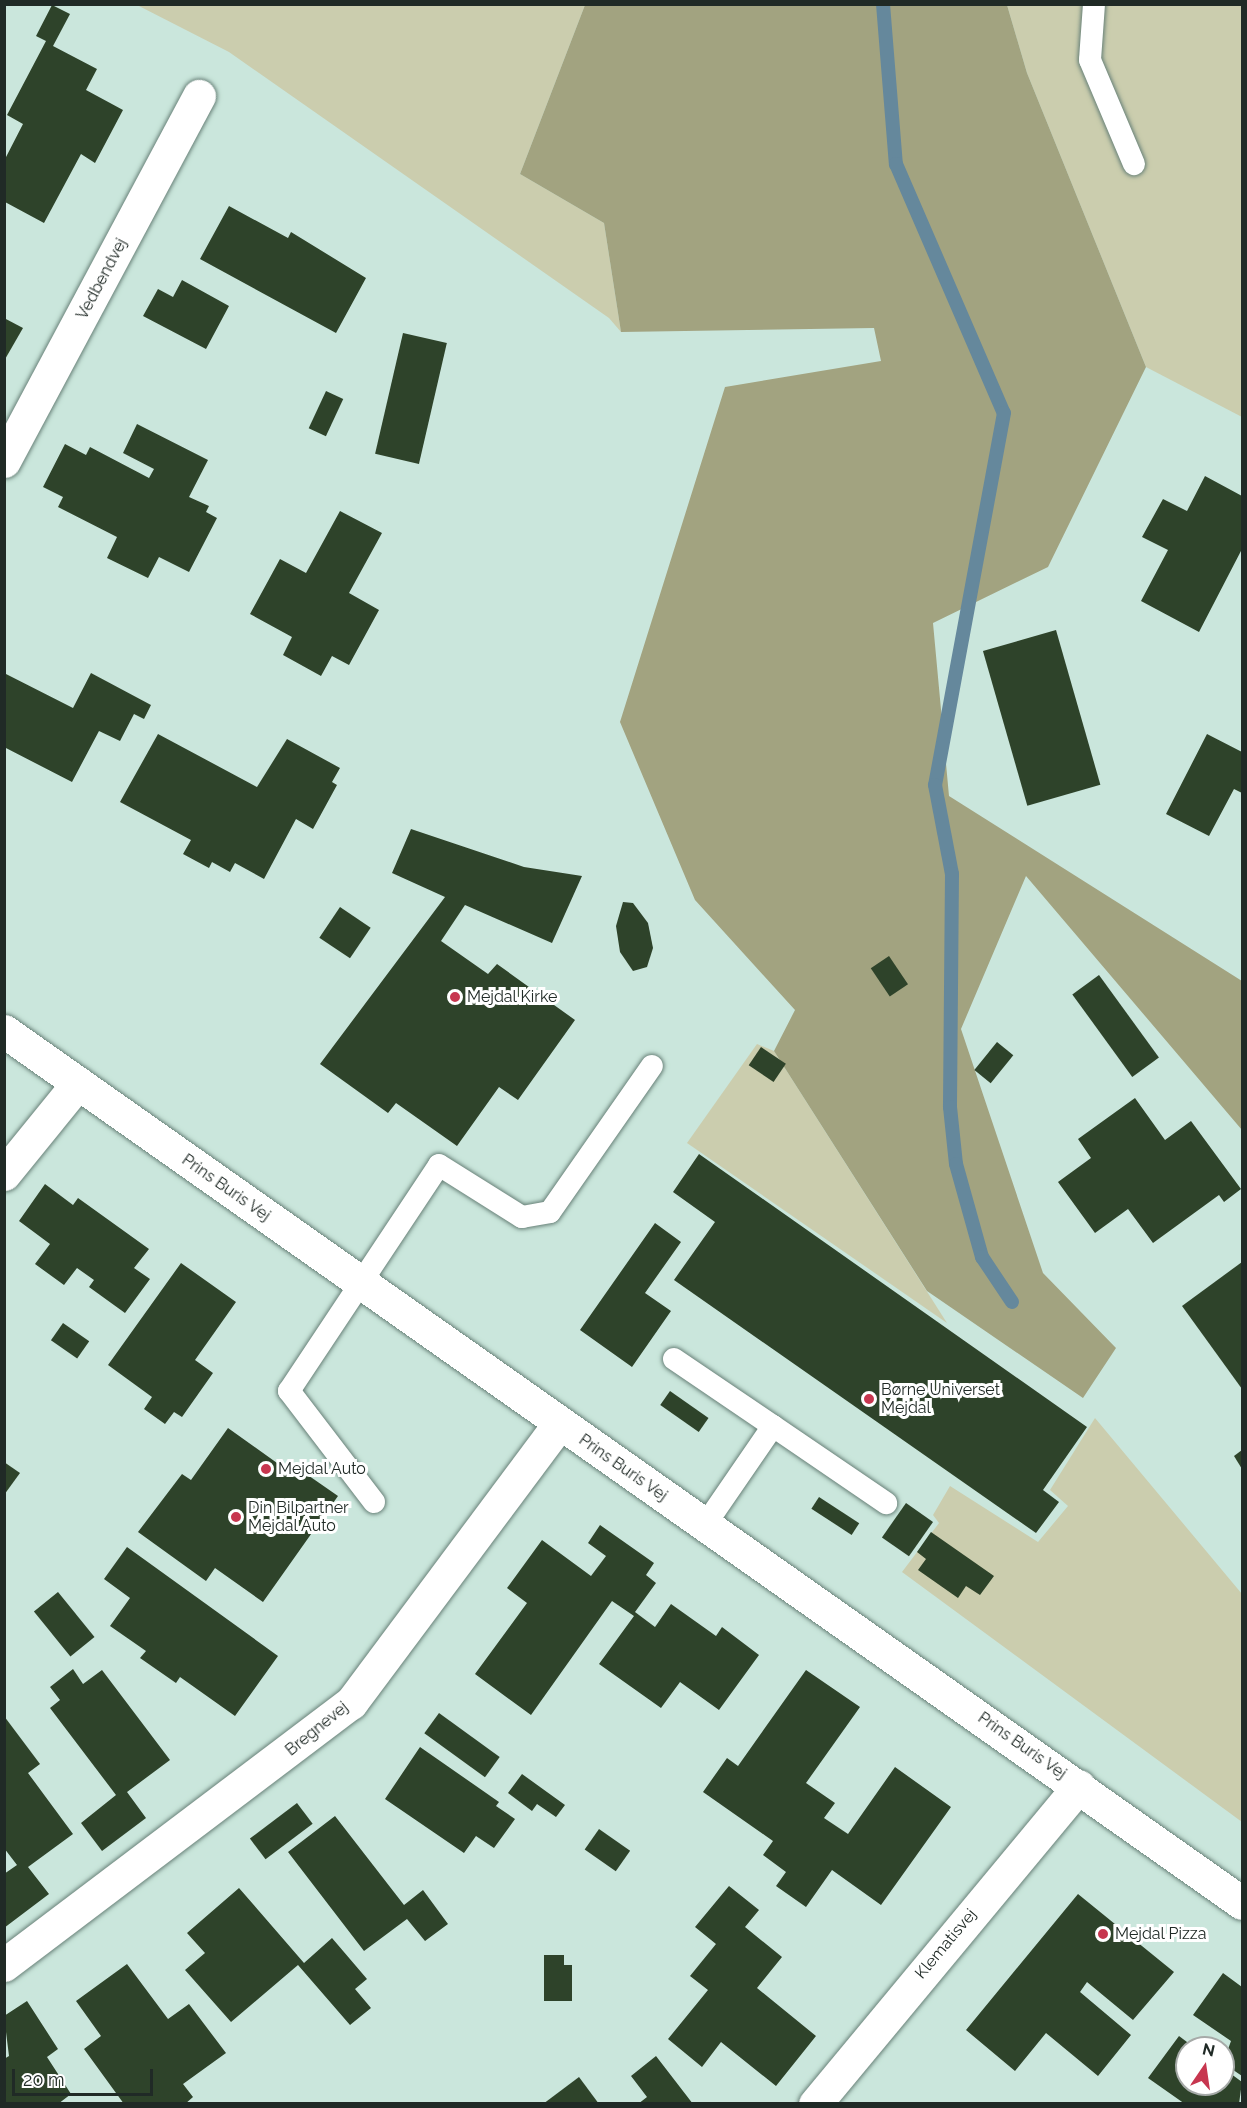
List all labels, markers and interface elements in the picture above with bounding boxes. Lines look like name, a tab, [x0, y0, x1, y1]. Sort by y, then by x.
street label: Vedbendvej	[73, 235, 131, 323]
place label: Mejdal Kirke	[467, 987, 558, 1007]
marker: Mejdal Kirke	[448, 990, 462, 1004]
street label: Prins Buris Vej	[178, 1150, 274, 1226]
place label: Børne Universet Mejdal	[881, 1380, 1000, 1418]
marker: Børne Universet Mejdal	[862, 1392, 876, 1406]
street label: Prins Buris Vej	[575, 1430, 671, 1506]
place label: Mejdal Auto	[278, 1459, 367, 1479]
marker: Mejdal Auto	[259, 1462, 273, 1476]
place label: Din Bilpartner Mejdal Auto	[248, 1498, 349, 1536]
marker: Din Bilpartner Mejdal Auto	[229, 1510, 243, 1524]
street label: Bregnevej	[282, 1698, 352, 1760]
street label: Prins Buris Vej	[974, 1708, 1070, 1784]
street label: Klematisvej	[911, 1905, 981, 1983]
place label: Mejdal Pizza	[1115, 1924, 1207, 1944]
marker: Mejdal Pizza	[1096, 1927, 1110, 1941]
north arrow	[1175, 2036, 1235, 2096]
text: N	[1201, 2039, 1217, 2061]
scale bar	[15, 2057, 156, 2095]
text: 20 m	[23, 2069, 65, 2090]

